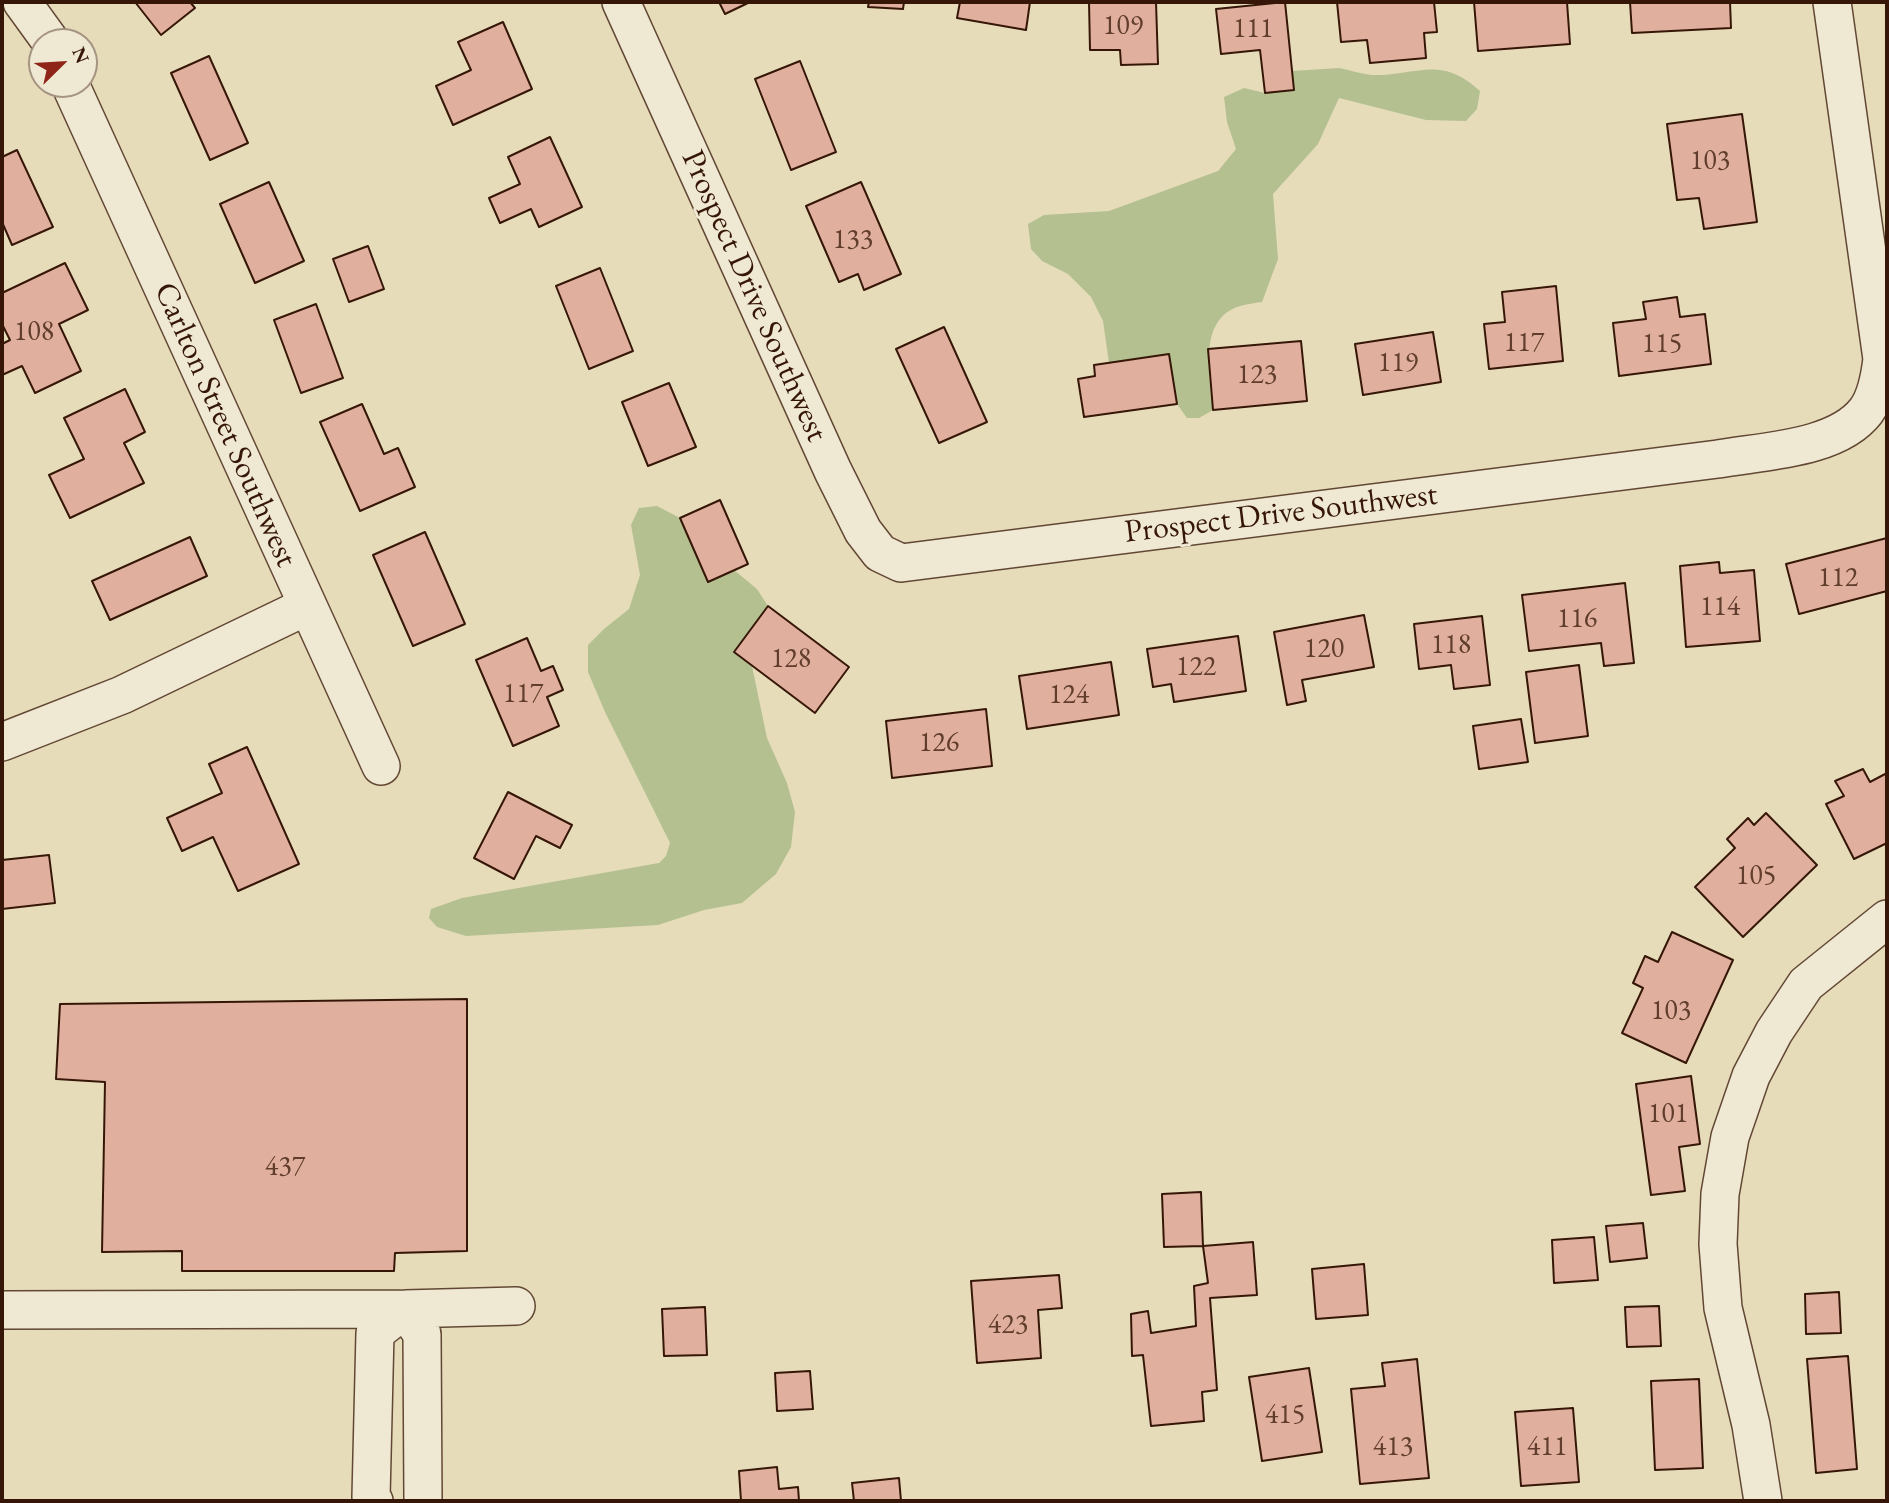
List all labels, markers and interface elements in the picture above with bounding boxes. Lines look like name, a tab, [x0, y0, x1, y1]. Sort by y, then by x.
house number: 109	[1103, 9, 1143, 43]
house number: 111	[1233, 12, 1273, 46]
north arrow	[28, 28, 98, 98]
text: N	[66, 43, 95, 67]
street label: Prospect Drive Southwest	[672, 144, 836, 448]
house number: 103	[1690, 144, 1730, 178]
house number: 133	[833, 223, 873, 257]
street label: Carlton Street Southwest	[145, 277, 305, 573]
house number: 108	[14, 315, 54, 349]
house number: 117	[1504, 326, 1544, 360]
house number: 115	[1642, 327, 1682, 361]
house number: 119	[1378, 346, 1418, 380]
house number: 123	[1237, 358, 1277, 392]
street label: Prospect Drive Southwest	[1122, 476, 1440, 552]
house number: 112	[1818, 561, 1858, 595]
house number: 114	[1700, 590, 1740, 624]
house number: 116	[1557, 602, 1597, 636]
house number: 118	[1431, 628, 1471, 662]
house number: 120	[1304, 632, 1344, 666]
house number: 128	[771, 642, 811, 676]
house number: 122	[1176, 650, 1216, 684]
house number: 117	[503, 677, 543, 711]
house number: 124	[1049, 678, 1089, 712]
house number: 126	[919, 726, 959, 760]
house number: 105	[1736, 859, 1776, 893]
house number: 103	[1651, 994, 1691, 1028]
house number: 101	[1648, 1097, 1688, 1131]
house number: 437	[265, 1150, 305, 1184]
house number: 423	[988, 1308, 1028, 1342]
house number: 415	[1265, 1398, 1305, 1432]
house number: 413	[1373, 1430, 1413, 1464]
house number: 411	[1527, 1430, 1567, 1464]

